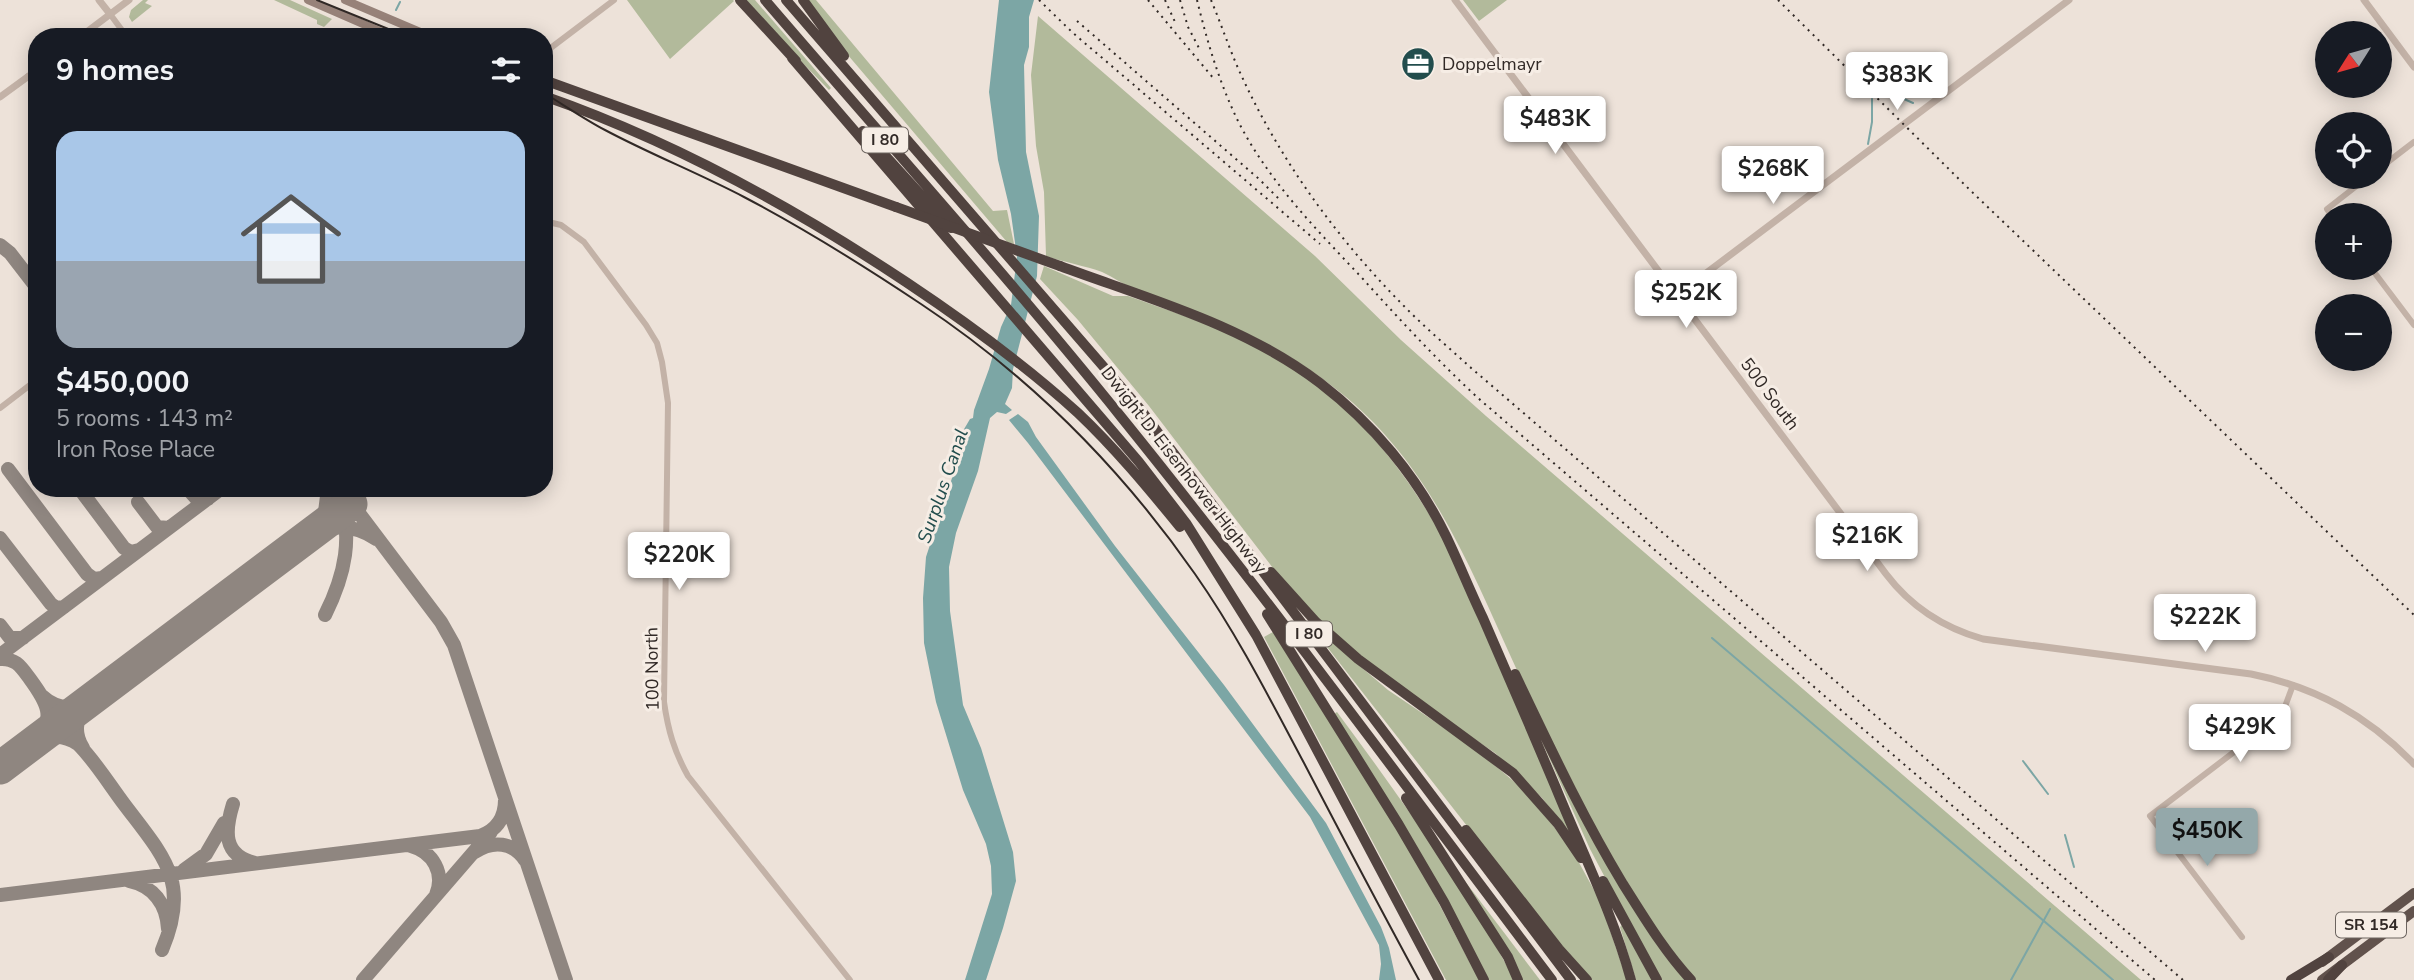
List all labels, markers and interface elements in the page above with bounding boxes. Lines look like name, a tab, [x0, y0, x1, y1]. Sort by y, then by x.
north arrow	[2315, 21, 2392, 98]
map controls	[2315, 21, 2392, 371]
office icon: Doppelmayr	[1399, 45, 1437, 83]
text: 9 homes	[56, 50, 174, 91]
icon: filters	[487, 51, 525, 89]
place label: Doppelmayr	[1442, 52, 1542, 76]
pin: $383K	[1848, 52, 1946, 112]
text: $383K	[1862, 59, 1932, 90]
pin: $483K	[1506, 96, 1604, 156]
text: $483K	[1520, 103, 1590, 134]
button: locate	[2315, 112, 2392, 189]
road number: I 80	[862, 128, 908, 152]
pin: $268K	[1724, 146, 1822, 206]
text: $268K	[1738, 153, 1808, 184]
icon: home	[228, 176, 354, 302]
button: +	[2315, 203, 2392, 280]
pin: $252K	[1637, 270, 1735, 330]
text: $252K	[1651, 277, 1721, 308]
button: −	[2315, 294, 2392, 371]
street label: 500 South	[1735, 353, 1805, 435]
street label: Dwight D. Eisenhower Highway	[1095, 361, 1273, 579]
text: $450,000	[56, 362, 189, 403]
text: 5 rooms · 143 m²	[56, 403, 233, 434]
water label: Surplus Canal	[911, 425, 975, 547]
text: Iron Rose Place	[56, 434, 215, 465]
pin: $216K	[1818, 514, 1916, 573]
text: $216K	[1832, 520, 1902, 551]
pin: $220K	[630, 532, 728, 592]
text: $220K	[644, 539, 714, 570]
pin: $222K	[2156, 594, 2254, 654]
text: $222K	[2170, 601, 2240, 632]
road number: I 80	[1286, 622, 1332, 646]
street label: 100 North	[639, 627, 665, 711]
pin: $429K	[2191, 704, 2289, 764]
text: $429K	[2205, 711, 2275, 742]
pin: $450K	[2158, 808, 2256, 868]
text: $450K	[2172, 815, 2242, 846]
road number: SR 154	[2336, 912, 2406, 937]

